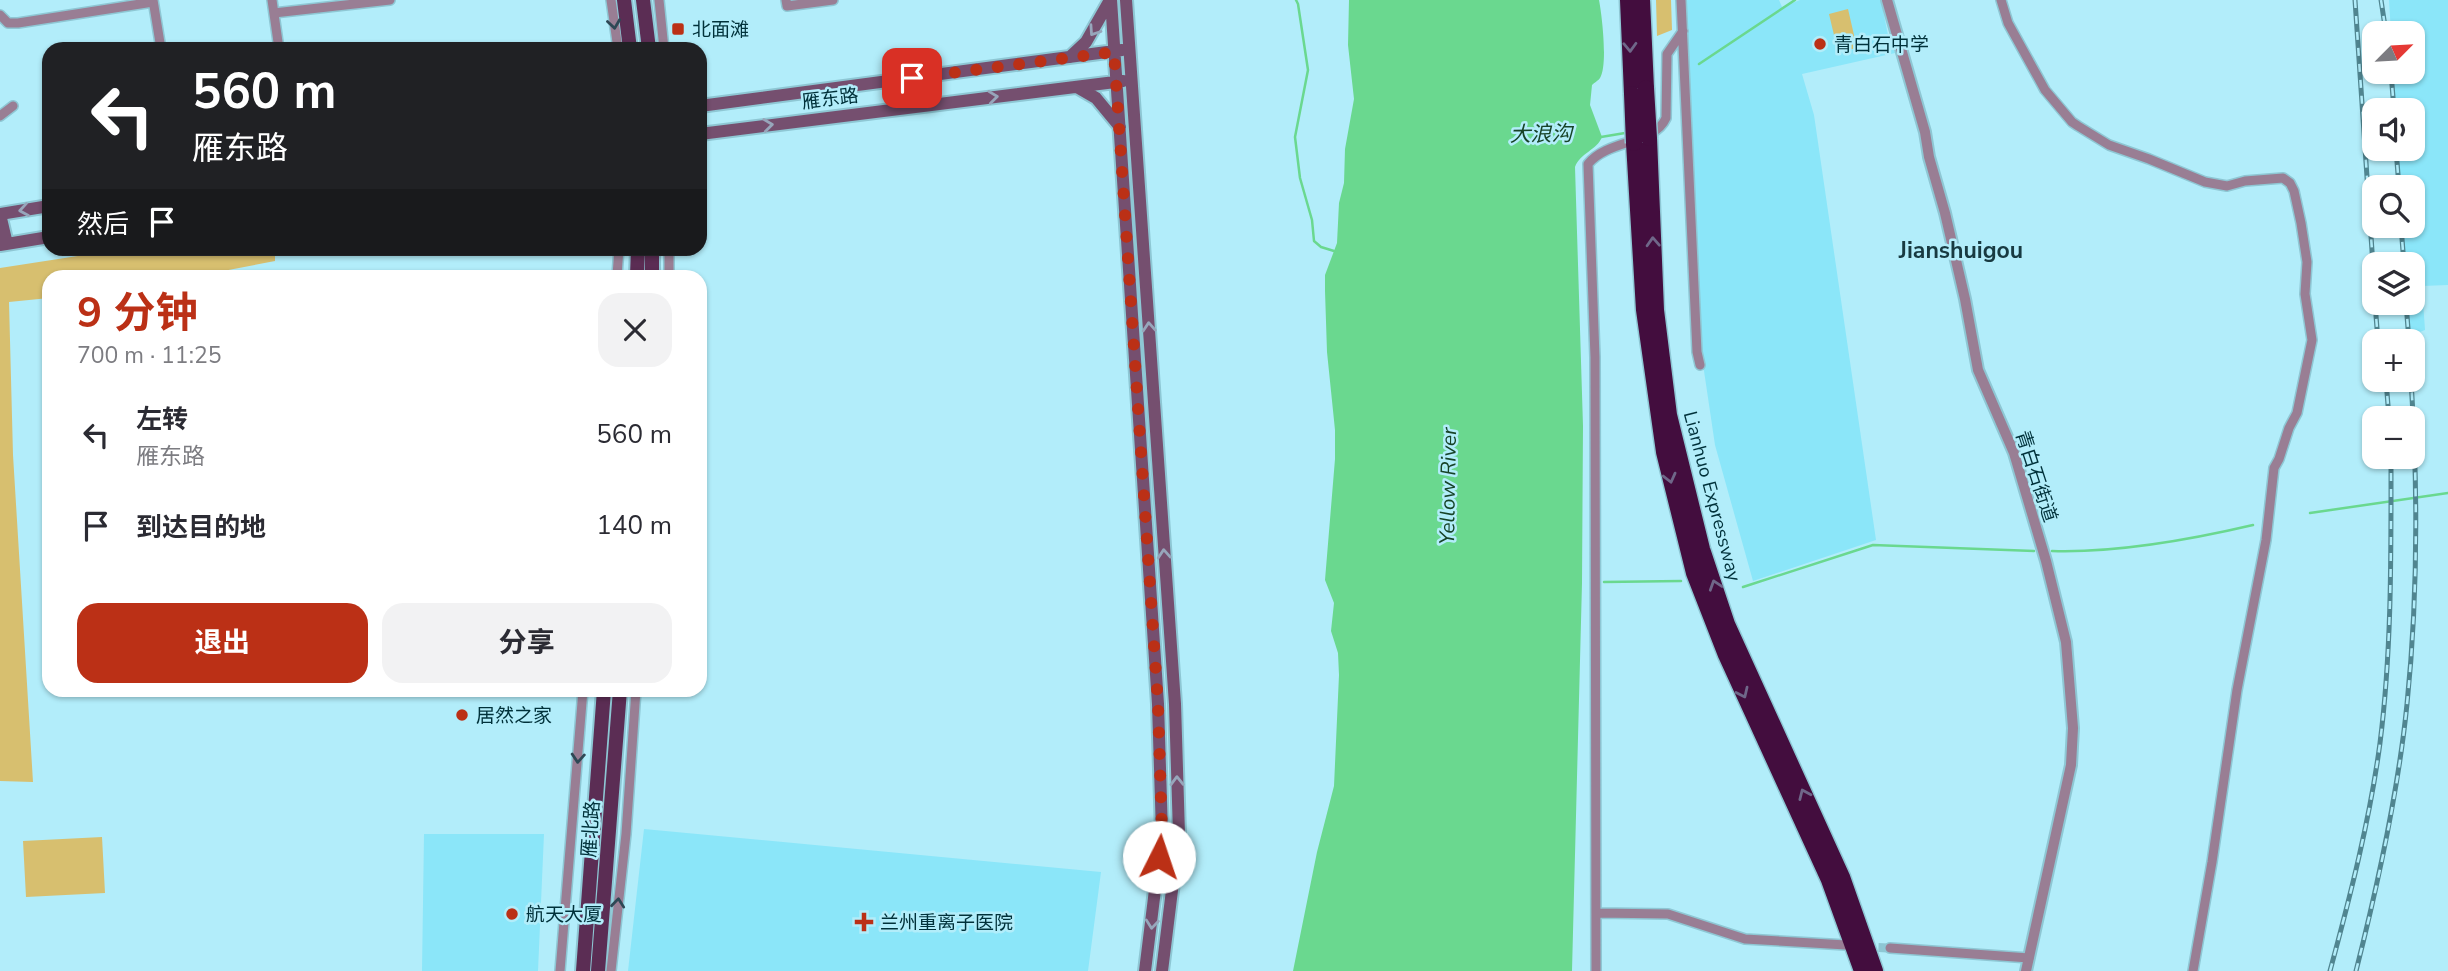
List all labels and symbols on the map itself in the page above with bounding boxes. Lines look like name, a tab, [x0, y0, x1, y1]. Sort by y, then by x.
place label: 北面滩	[692, 17, 749, 43]
one-way arrow	[607, 19, 622, 30]
marker: 北面滩	[670, 21, 686, 37]
north arrow	[2362, 21, 2426, 84]
one-way arrow	[1089, 23, 1102, 36]
place label: 青白石中学	[1834, 32, 1929, 58]
marker: 青白石中学	[1812, 36, 1828, 52]
one-way arrow	[1623, 42, 1638, 53]
pin	[882, 48, 942, 108]
street label: 雁东路	[800, 83, 860, 115]
one-way arrow	[988, 90, 999, 105]
one-way arrow	[762, 118, 773, 133]
water label: 大浪沟	[1509, 119, 1575, 149]
one-way arrow	[19, 202, 30, 217]
district label: Jianshuigou	[1898, 235, 2023, 266]
one-way arrow	[1646, 236, 1661, 247]
one-way arrow	[1142, 322, 1157, 333]
street label: Lianhuo Expressway	[1677, 408, 1747, 584]
water label: Yellow River	[1433, 427, 1463, 545]
street label: 青白石街道	[2009, 427, 2063, 526]
one-way arrow	[1662, 472, 1676, 484]
one-way arrow	[1157, 548, 1172, 559]
one-way arrow	[1708, 580, 1723, 592]
one-way arrow	[1735, 686, 1749, 698]
place label: 居然之家	[476, 703, 552, 729]
marker: 居然之家	[454, 707, 470, 723]
one-way arrow	[570, 752, 585, 763]
one-way arrow	[1170, 776, 1185, 787]
one-way arrow	[1798, 789, 1812, 801]
street label: 雁北路	[576, 800, 606, 858]
position arrow	[1122, 820, 1196, 894]
one-way arrow	[610, 897, 625, 908]
place label: 航天大厦	[526, 902, 602, 928]
marker: 航天大厦	[504, 906, 520, 922]
place label: 兰州重离子医院	[880, 910, 1013, 936]
marker: 兰州重离子医院	[854, 912, 874, 932]
one-way arrow	[1145, 918, 1160, 929]

